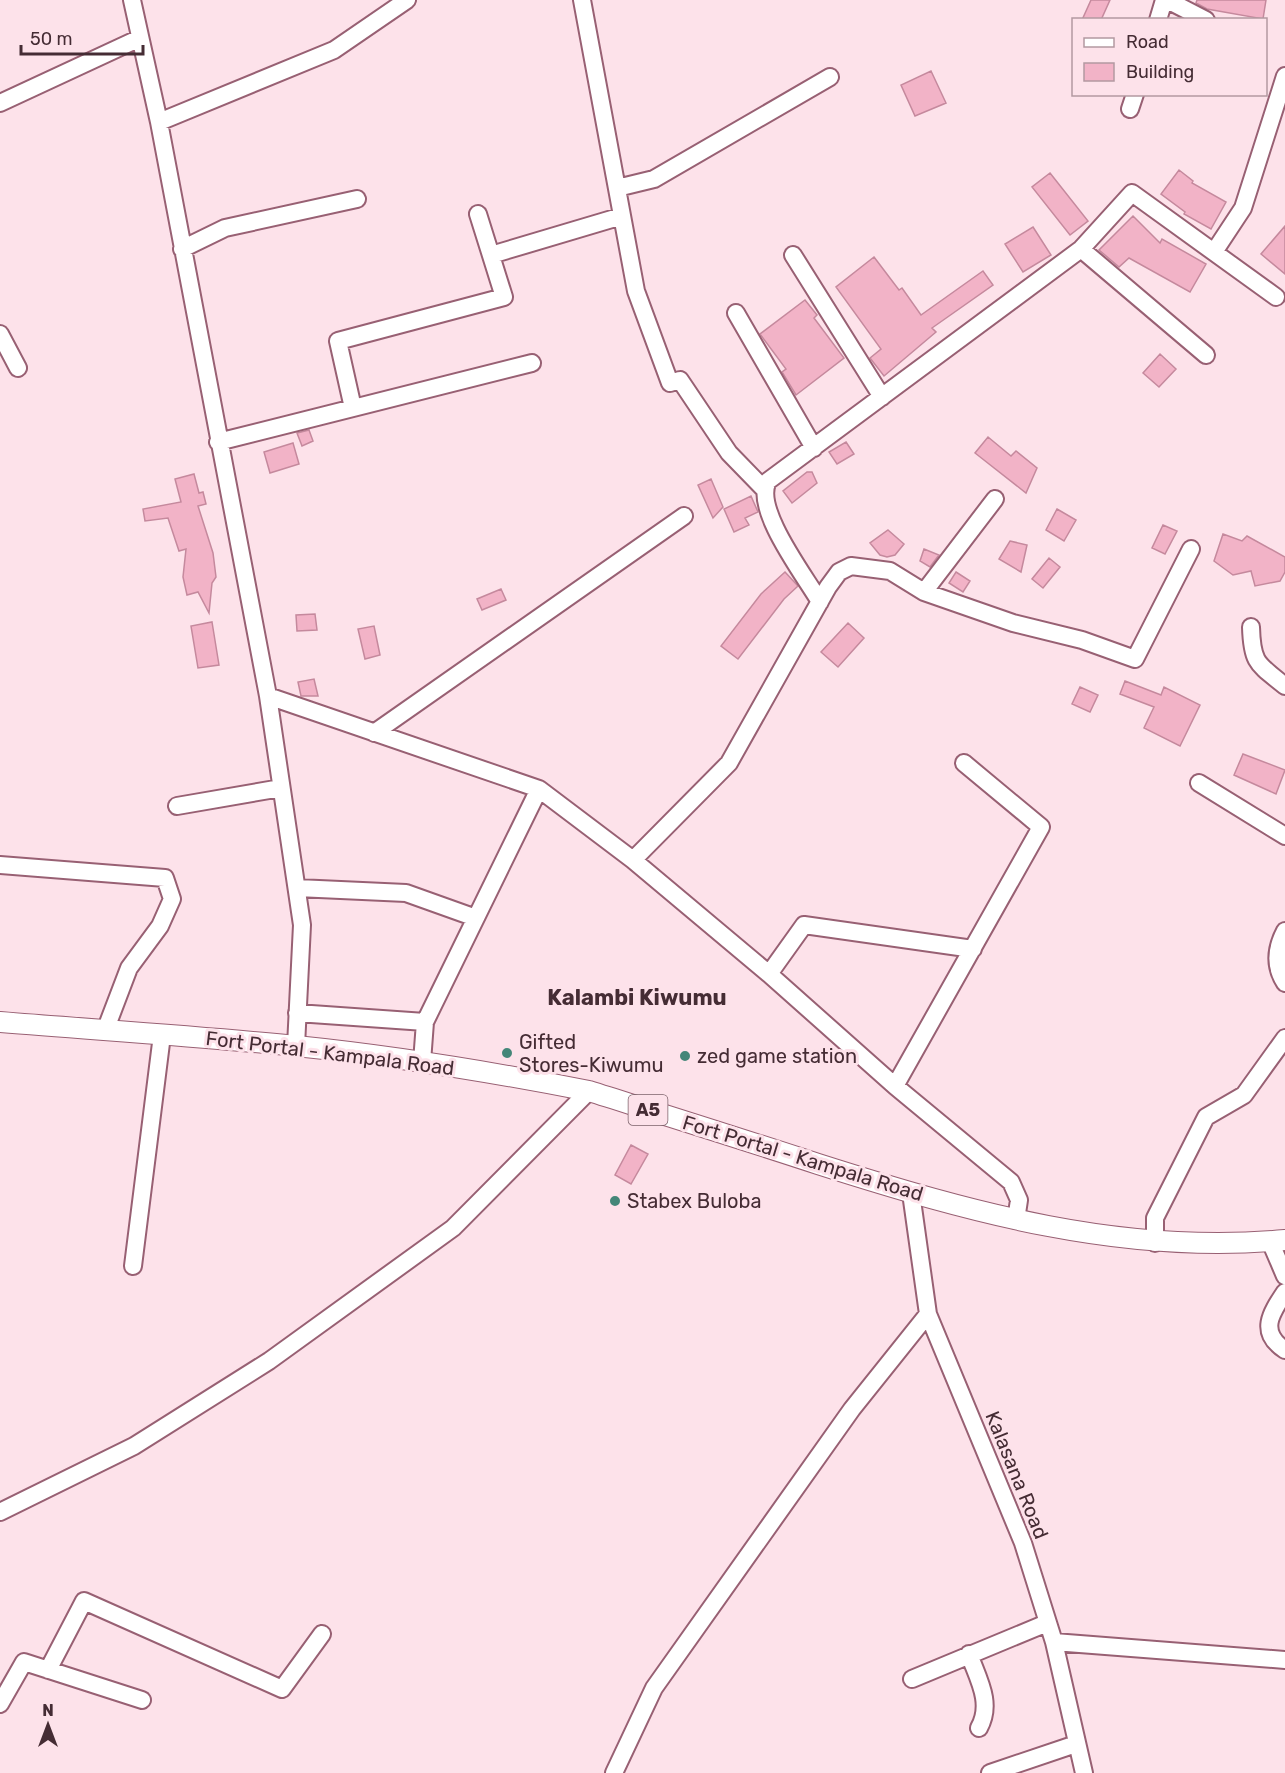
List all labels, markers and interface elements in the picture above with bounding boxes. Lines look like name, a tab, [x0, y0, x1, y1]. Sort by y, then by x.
scale bar	[21, 18, 142, 56]
legend	[1072, 18, 1267, 96]
text: 50 m	[30, 28, 73, 50]
text: Road	[1126, 31, 1169, 53]
text: Building	[1126, 61, 1194, 83]
district label: Kalambi Kiwumu	[547, 984, 727, 1011]
street label: Fort Portal - Kampala Road	[204, 1026, 456, 1080]
place label: Gifted Stores-Kiwumu	[519, 1030, 664, 1077]
place label: zed game station	[697, 1044, 857, 1068]
marker: Gifted Stores-Kiwumu	[500, 1046, 514, 1060]
marker: zed game station	[678, 1049, 692, 1063]
road number: A5	[628, 1095, 668, 1125]
street label: Fort Portal - Kampala Road	[680, 1110, 926, 1206]
place label: Stabex Buloba	[627, 1189, 762, 1213]
marker: Stabex Buloba	[608, 1194, 622, 1208]
street label: Kalasana Road	[980, 1408, 1054, 1542]
north arrow	[18, 1695, 78, 1755]
text: N	[42, 1701, 54, 1720]

